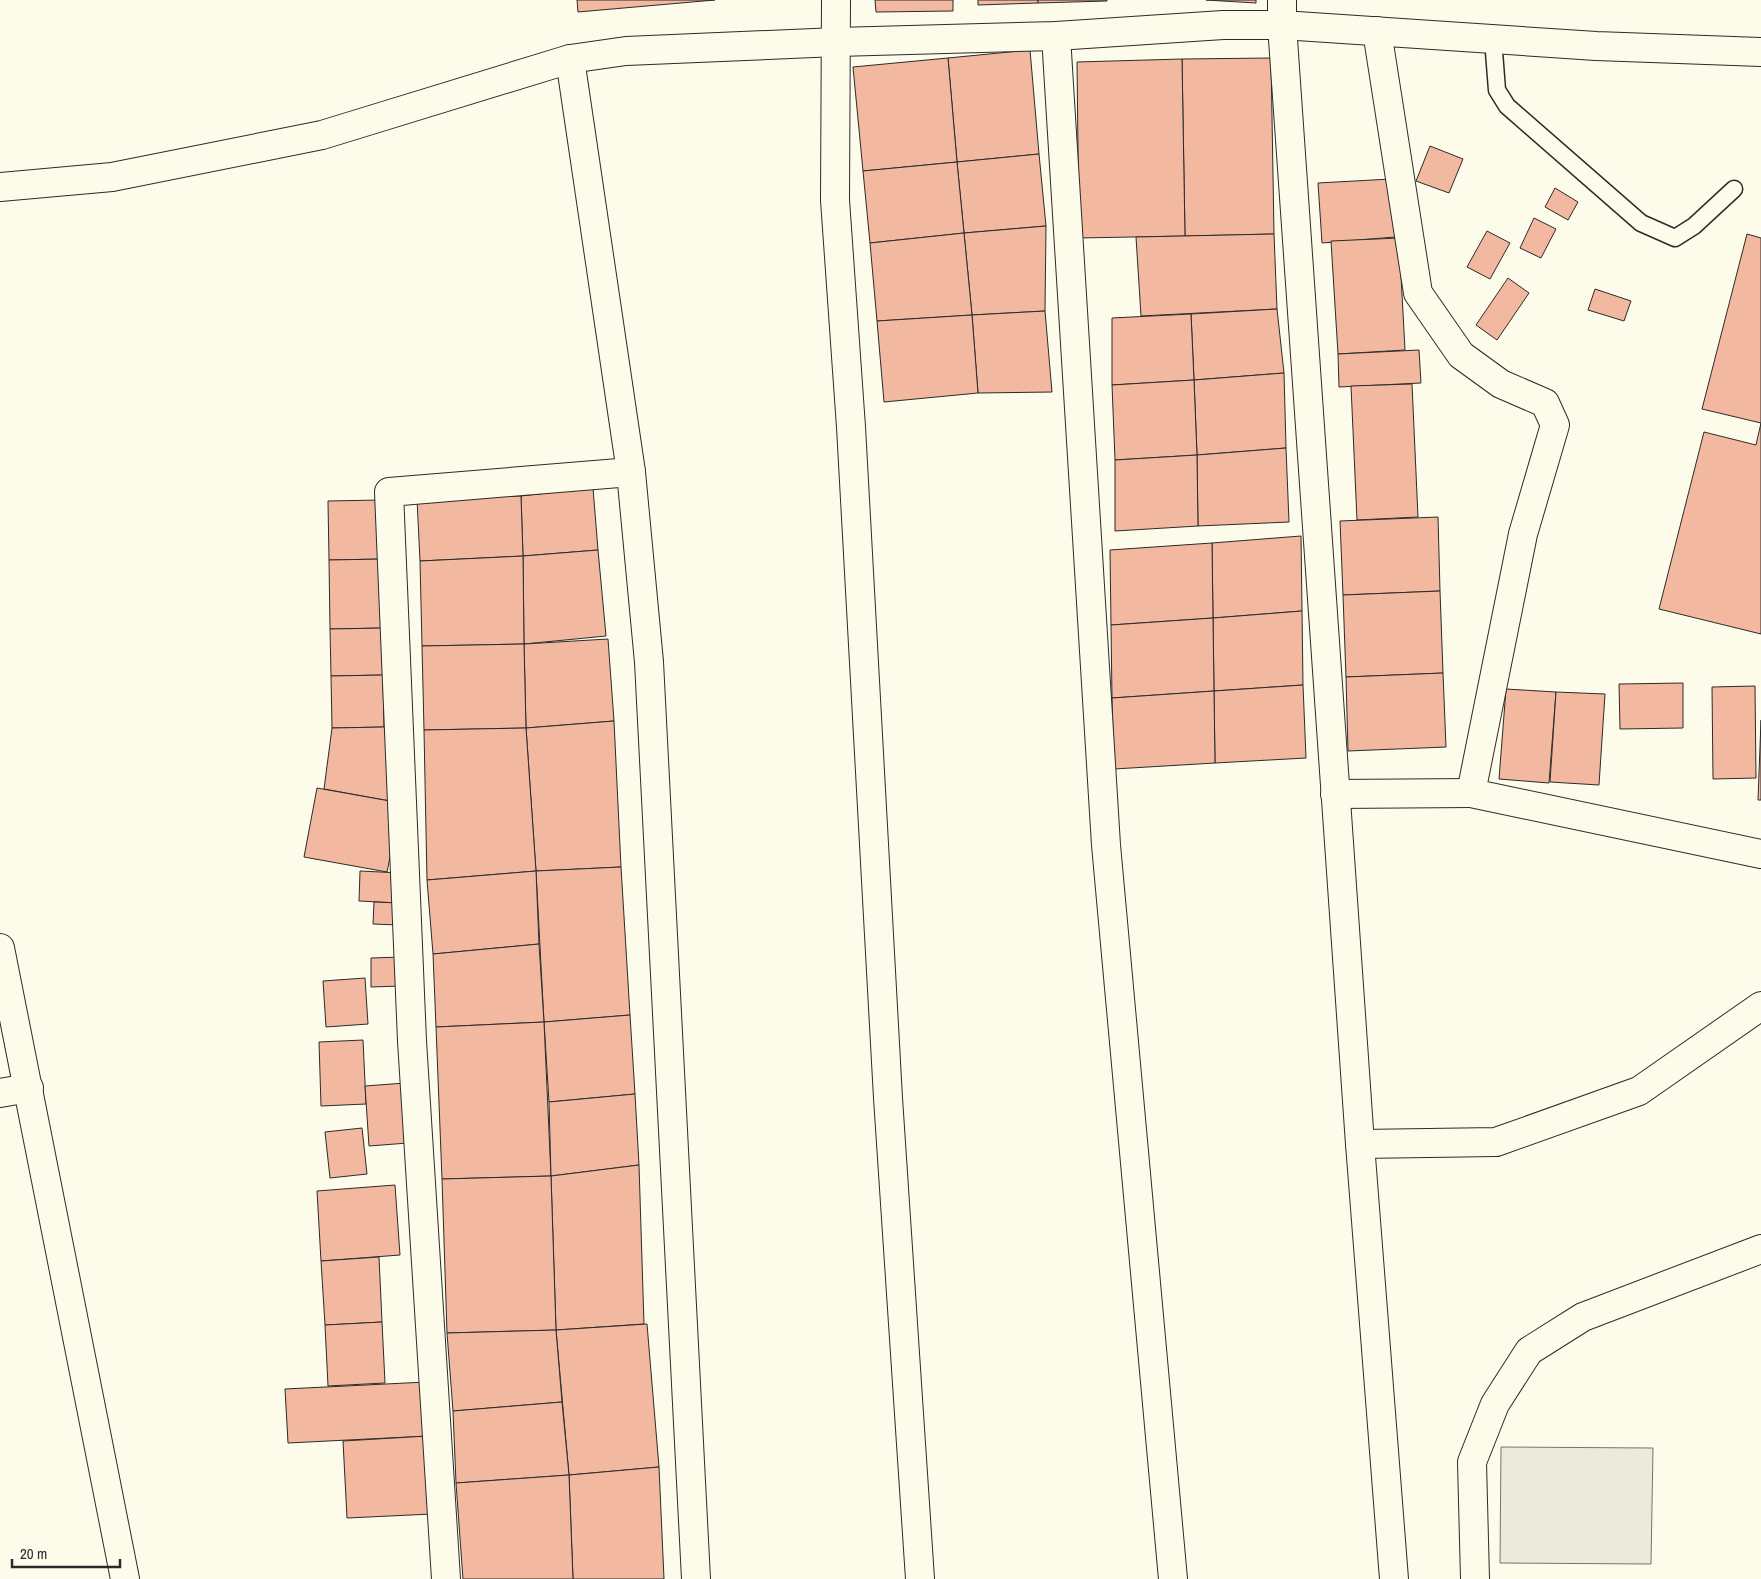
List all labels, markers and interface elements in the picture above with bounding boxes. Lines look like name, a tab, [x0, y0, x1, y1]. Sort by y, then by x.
scale bar	[12, 1536, 120, 1568]
text: 20 m	[20, 1543, 47, 1564]

